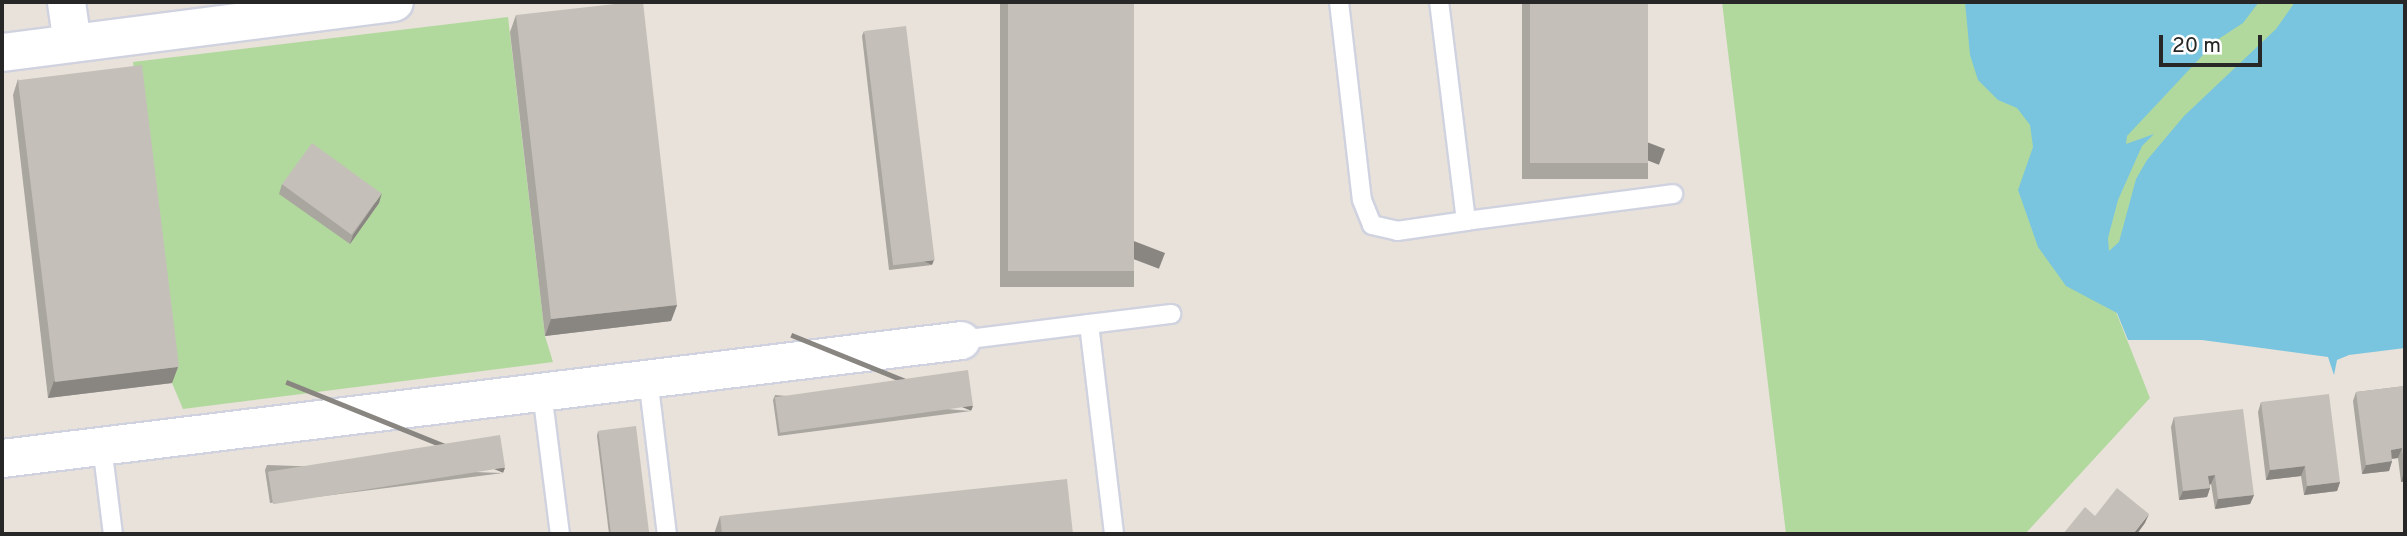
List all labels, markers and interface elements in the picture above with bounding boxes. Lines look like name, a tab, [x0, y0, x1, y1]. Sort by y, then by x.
scale bar	[2162, 21, 2265, 65]
text: 20 m	[2172, 33, 2221, 60]

